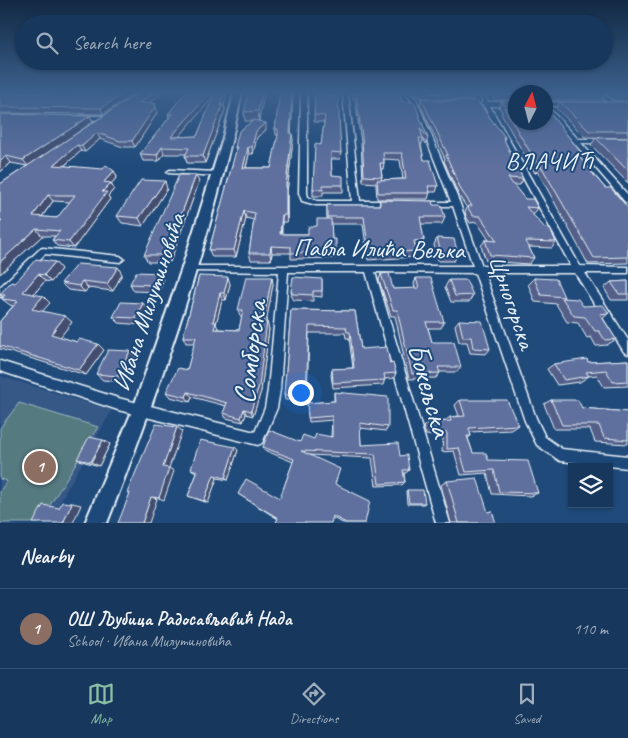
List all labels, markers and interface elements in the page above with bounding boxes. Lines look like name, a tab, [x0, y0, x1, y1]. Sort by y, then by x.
search box	[15, 15, 613, 70]
icon: search	[33, 29, 61, 57]
text: Search here	[73, 31, 150, 55]
north arrow	[508, 85, 553, 130]
district label: ВЛАЧИЋ	[506, 146, 595, 176]
street label: Ивана Милутиновића	[105, 207, 194, 395]
street label: Павла Илића Вељка	[293, 232, 467, 267]
street label: Црногорска	[481, 251, 544, 356]
street label: Сомборска	[225, 295, 276, 406]
street label: Бокељска	[399, 339, 462, 443]
your location	[288, 380, 314, 406]
pin: 1	[24, 448, 56, 486]
map controls	[568, 463, 613, 508]
button: layers	[568, 463, 613, 508]
text: Nearby	[20, 543, 73, 569]
text: ОШ Љубица Радосављавић Нада	[67, 607, 292, 631]
text: 1	[32, 619, 40, 639]
text: 110 m	[574, 619, 608, 639]
text: School · Ивана Милутиновића	[67, 631, 231, 651]
tab: Map	[87, 680, 115, 727]
tab: Directions	[290, 680, 338, 727]
tab: Saved	[513, 680, 541, 727]

